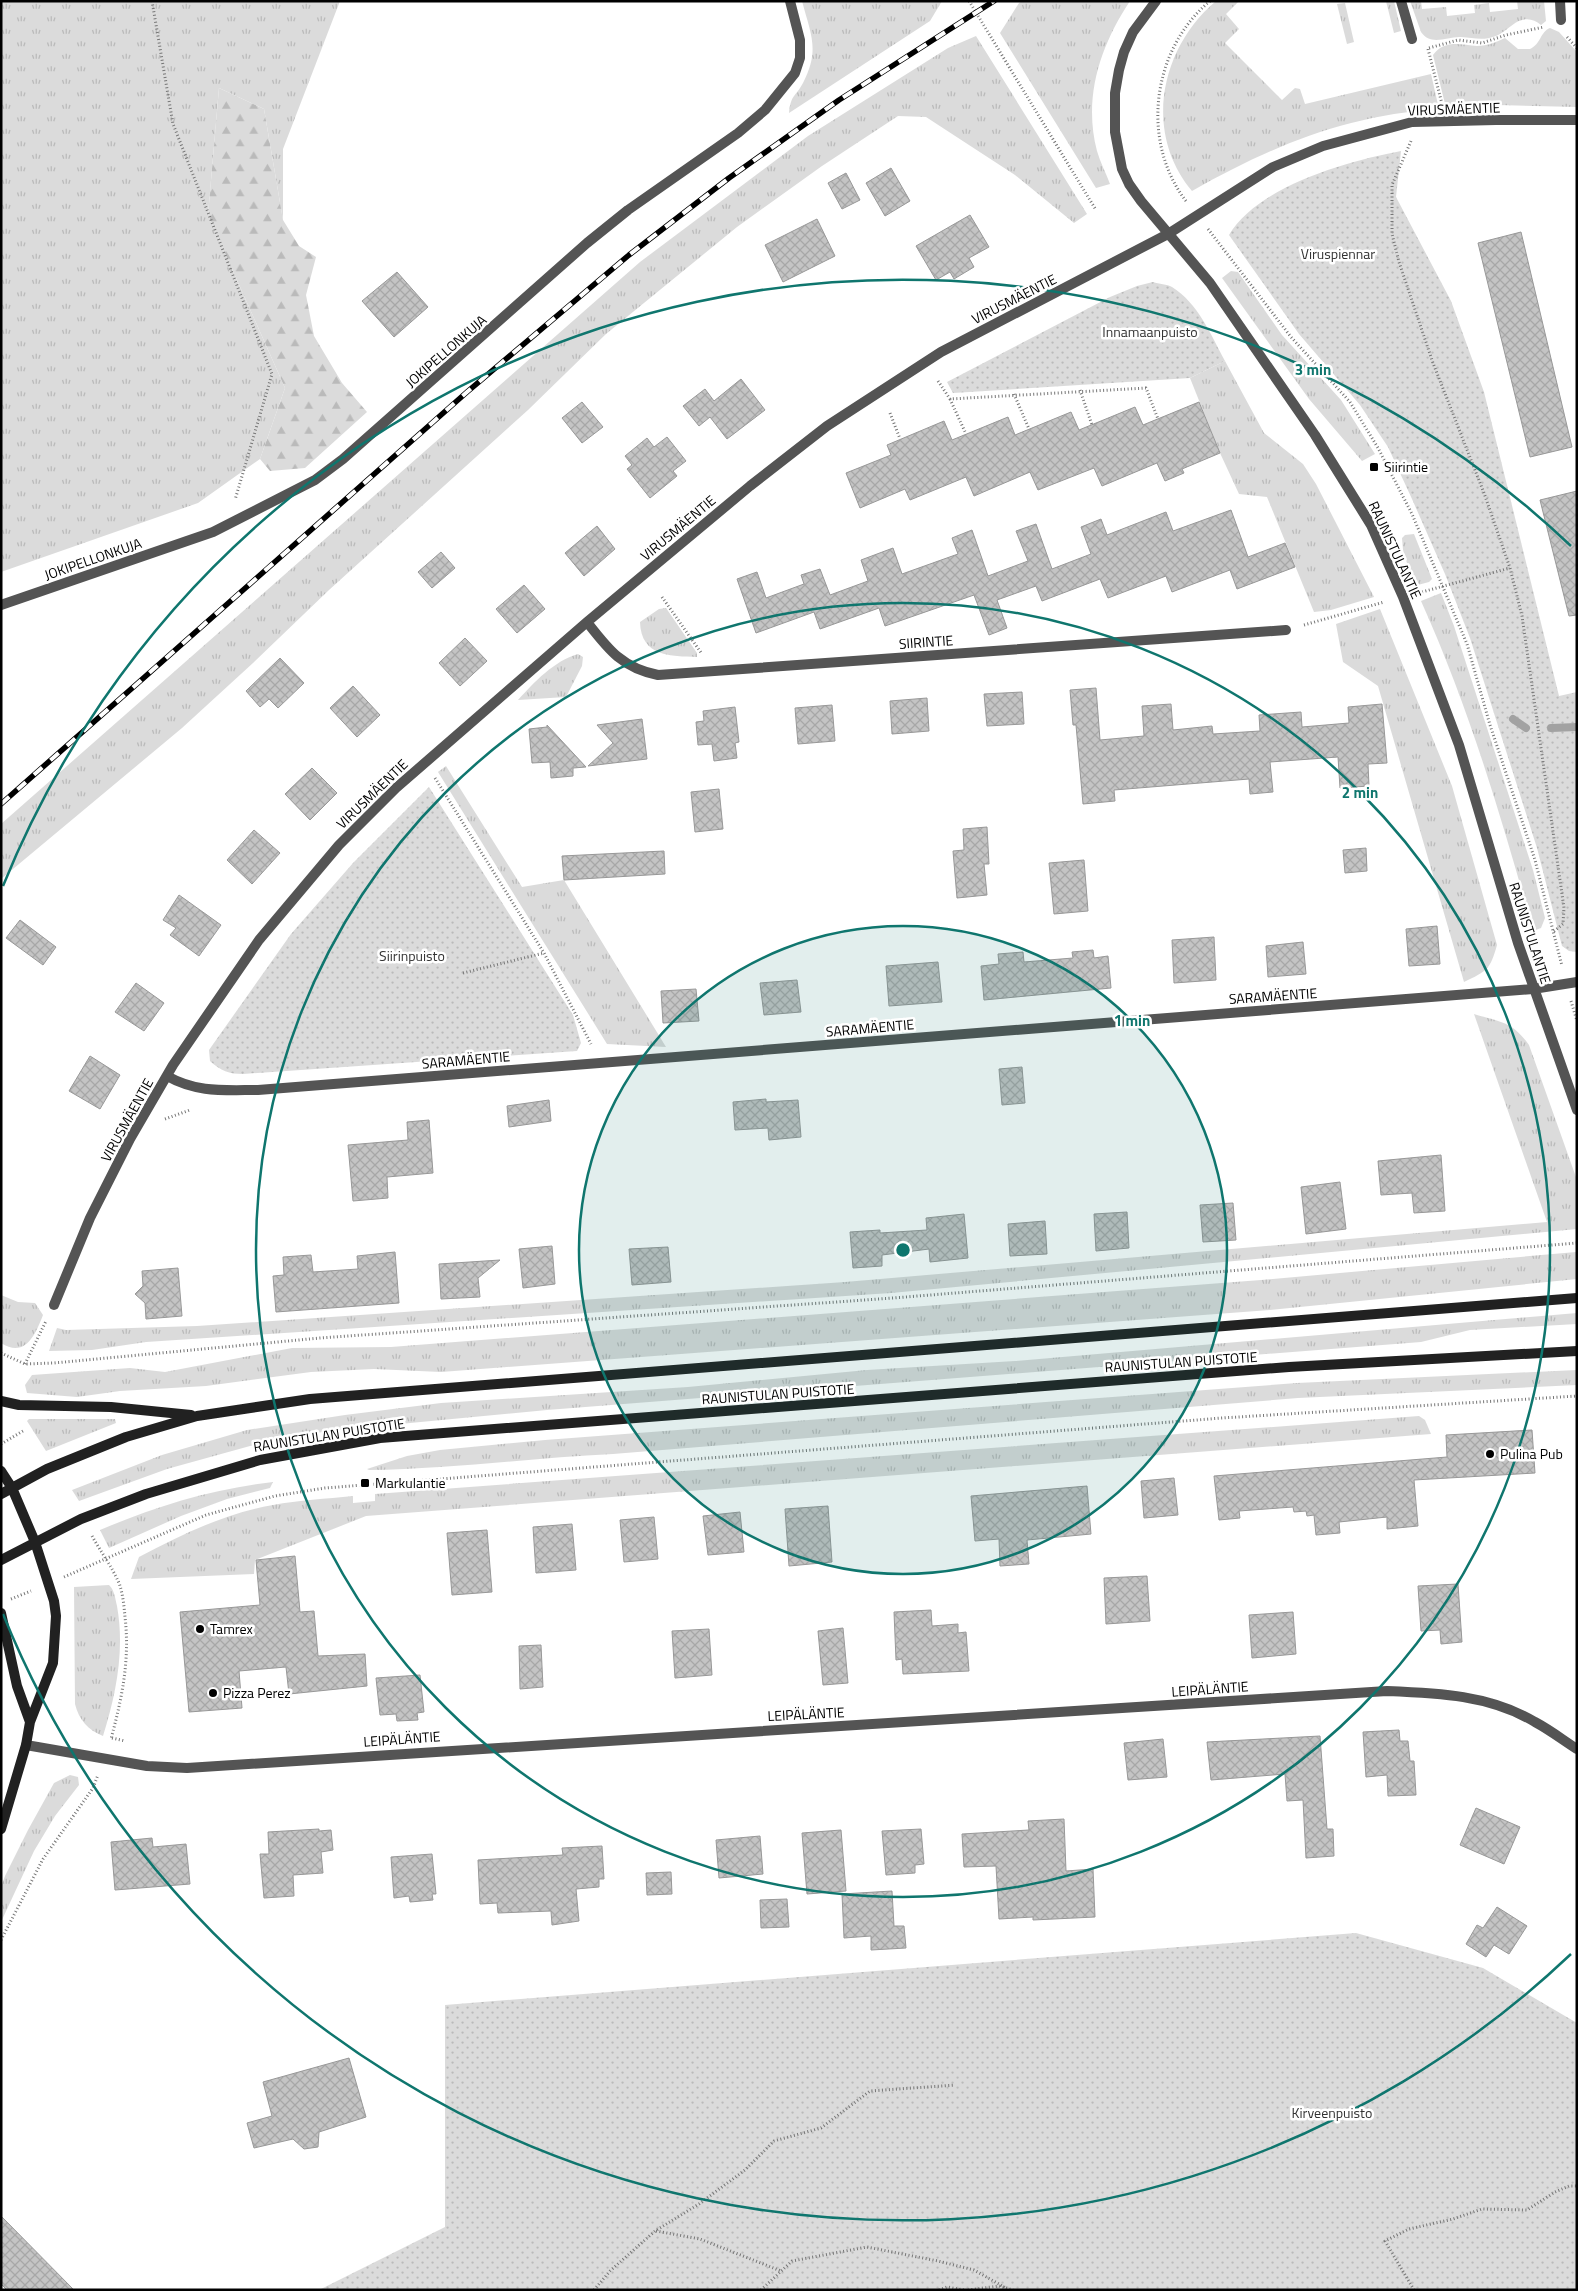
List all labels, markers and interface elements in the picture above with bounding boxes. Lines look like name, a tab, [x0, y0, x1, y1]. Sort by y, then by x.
street label: VIRUSMÄENTIE	[1407, 96, 1501, 121]
park label: Viruspiennar	[1301, 243, 1375, 264]
street label: VIRUSMÄENTIE	[968, 268, 1060, 329]
street label: JOKIPELLONKUJA	[400, 309, 491, 392]
park label: Innamaanpuisto	[1102, 321, 1198, 342]
text: 3 min	[1295, 358, 1331, 381]
place label: Siirintie	[1384, 456, 1428, 477]
marker: Siirintie	[1368, 461, 1380, 473]
street label: VIRUSMÄENTIE	[635, 490, 720, 565]
street label: RAUNISTULANTIE	[1364, 497, 1427, 602]
street label: JOKIPELLONKUJA	[41, 532, 145, 585]
street label: SIIRINTIE	[898, 629, 954, 654]
street label: VIRUSMÄENTIE	[331, 754, 412, 833]
text: 2 min	[1342, 781, 1378, 804]
street label: RAUNISTULANTIE	[1504, 879, 1557, 987]
park label: Siirinpuisto	[379, 945, 445, 966]
street label: SARAMÄENTIE	[1228, 982, 1318, 1009]
text: 1 min	[1114, 1009, 1150, 1032]
street label: SARAMÄENTIE	[825, 1013, 915, 1042]
street label: SARAMÄENTIE	[421, 1045, 511, 1074]
street label: VIRUSMÄENTIE	[95, 1074, 158, 1165]
centre of rings	[894, 1241, 912, 1259]
street label: RAUNISTULAN PUISTOTIE	[1104, 1346, 1258, 1377]
street label: RAUNISTULAN PUISTOTIE	[701, 1378, 855, 1409]
street label: RAUNISTULAN PUISTOTIE	[252, 1412, 406, 1457]
place label: Pulina Pub	[1500, 1443, 1563, 1464]
marker: Pulina Pub	[1484, 1448, 1496, 1460]
place label: Markulantie	[375, 1472, 446, 1493]
marker: Markulantie	[359, 1477, 371, 1489]
place label: Tamrex	[210, 1618, 254, 1639]
marker: Tamrex	[194, 1623, 206, 1635]
street label: LEIPÄLÄNTIE	[1171, 1675, 1249, 1702]
place label: Pizza Perez	[223, 1682, 291, 1703]
marker: Pizza Perez	[207, 1687, 219, 1699]
street label: LEIPÄLÄNTIE	[767, 1701, 845, 1726]
street label: LEIPÄLÄNTIE	[363, 1725, 441, 1752]
park label: Kirveenpuisto	[1292, 2102, 1372, 2123]

